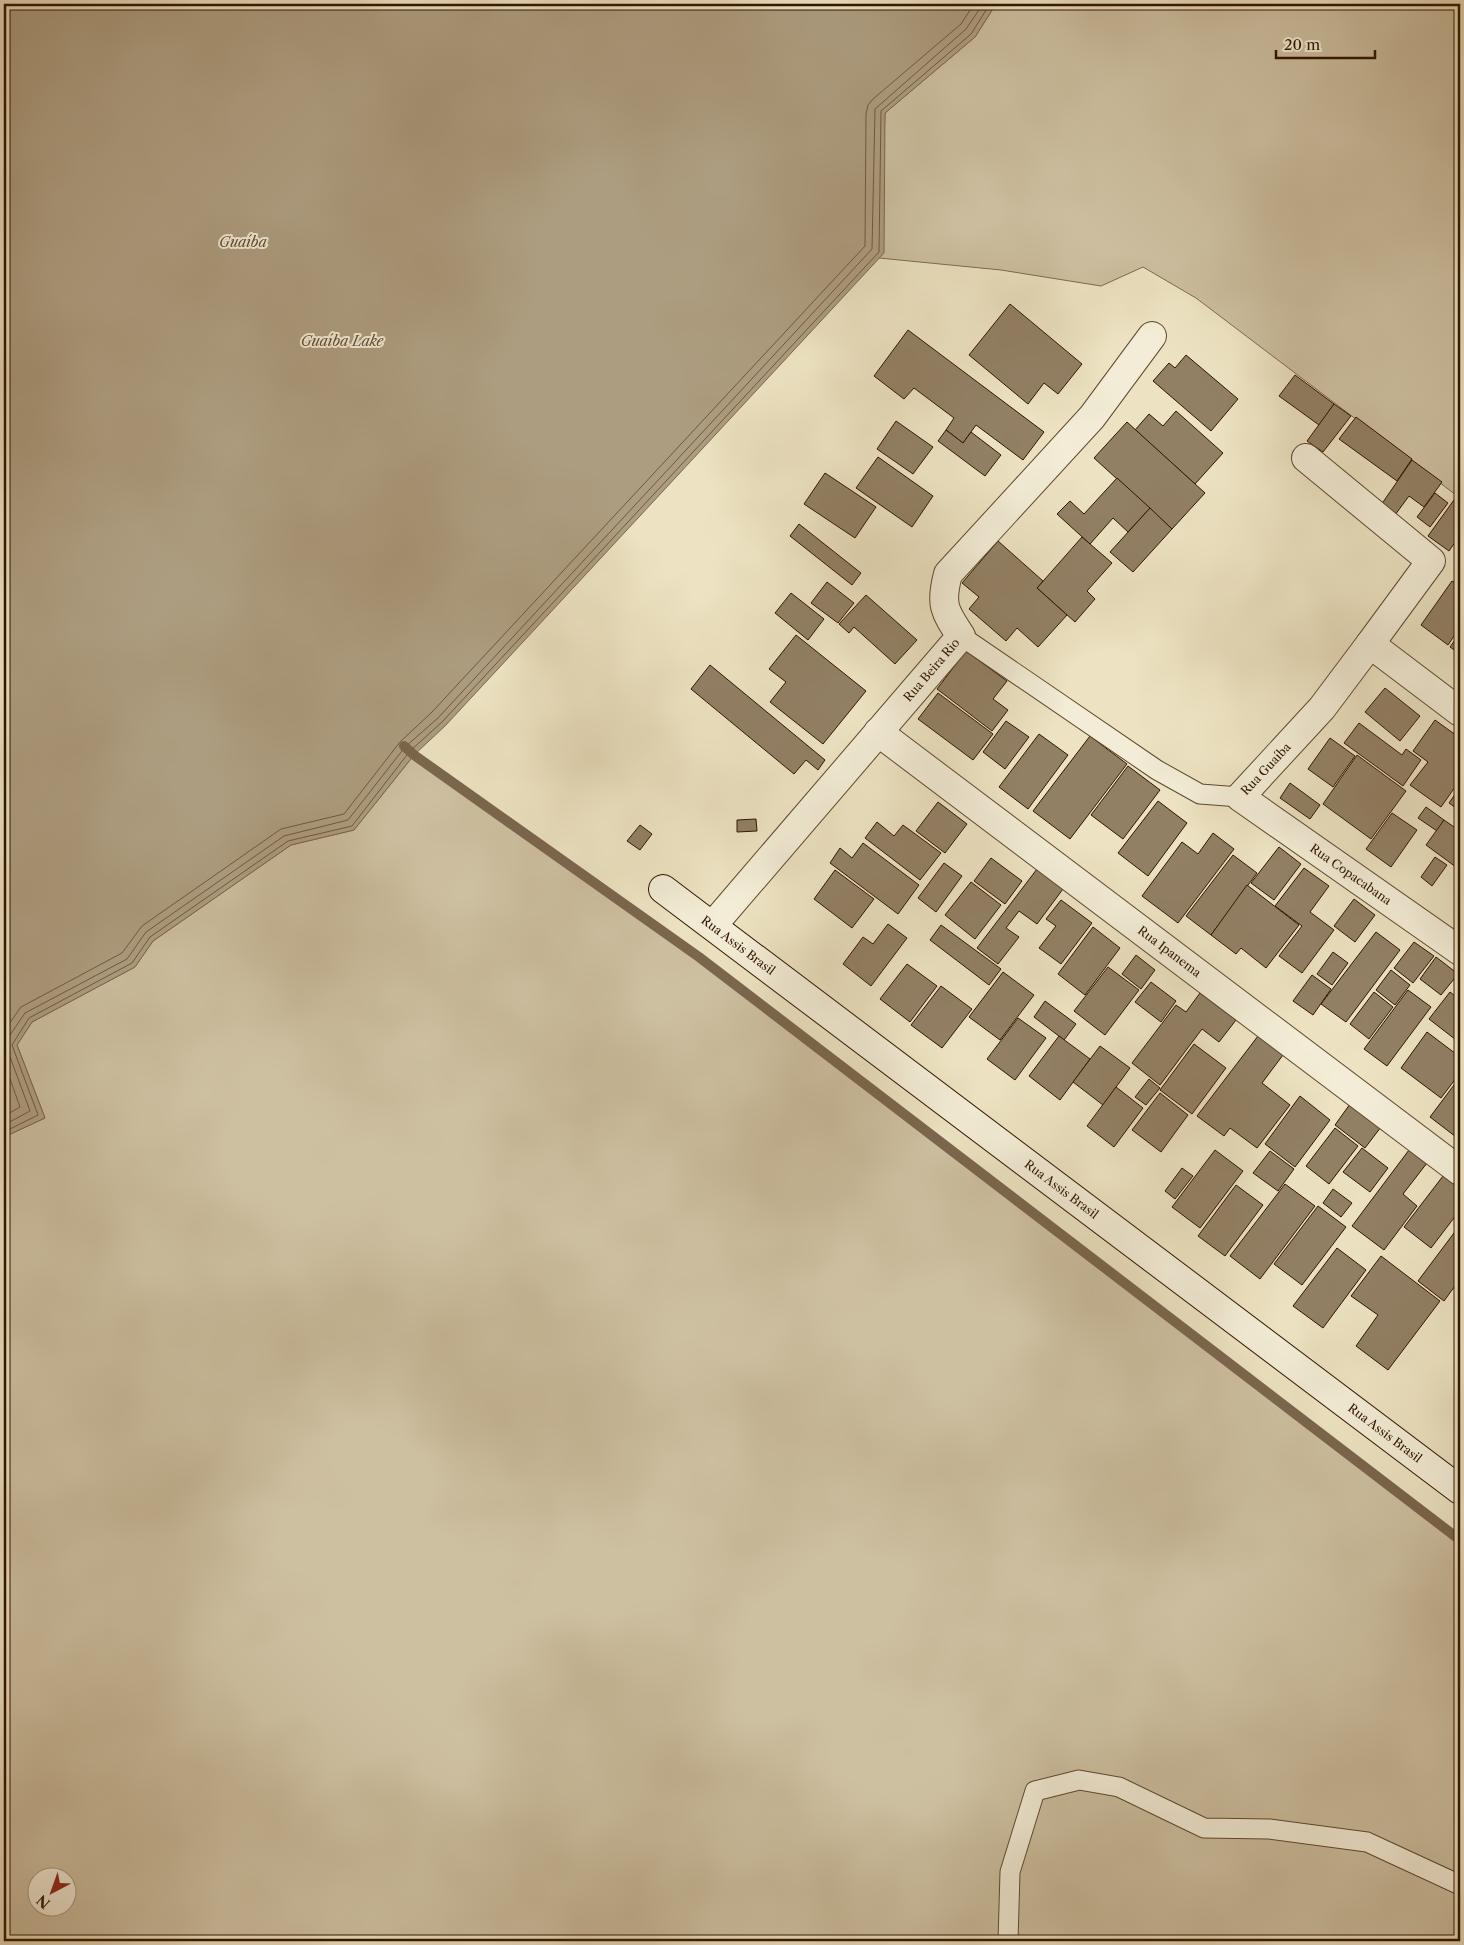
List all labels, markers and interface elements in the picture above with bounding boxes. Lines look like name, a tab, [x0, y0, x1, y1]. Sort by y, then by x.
scale bar	[1276, 28, 1375, 60]
text: 20 m	[1284, 35, 1320, 54]
water label: Guaíba	[219, 233, 268, 251]
water label: Guaíba Lake	[301, 332, 385, 350]
street label: Rua Beira Rio	[900, 635, 963, 704]
street label: Rua Guaíba	[1238, 739, 1294, 798]
street label: Rua Copacabana	[1307, 840, 1395, 908]
street label: Rua Assis Brasil	[698, 913, 779, 978]
street label: Rua Ipanema	[1135, 923, 1205, 981]
street label: Rua Assis Brasil	[1022, 1156, 1102, 1222]
street label: Rua Assis Brasil	[1345, 1400, 1425, 1466]
north arrow	[28, 1868, 78, 1918]
text: N	[33, 1891, 54, 1913]

